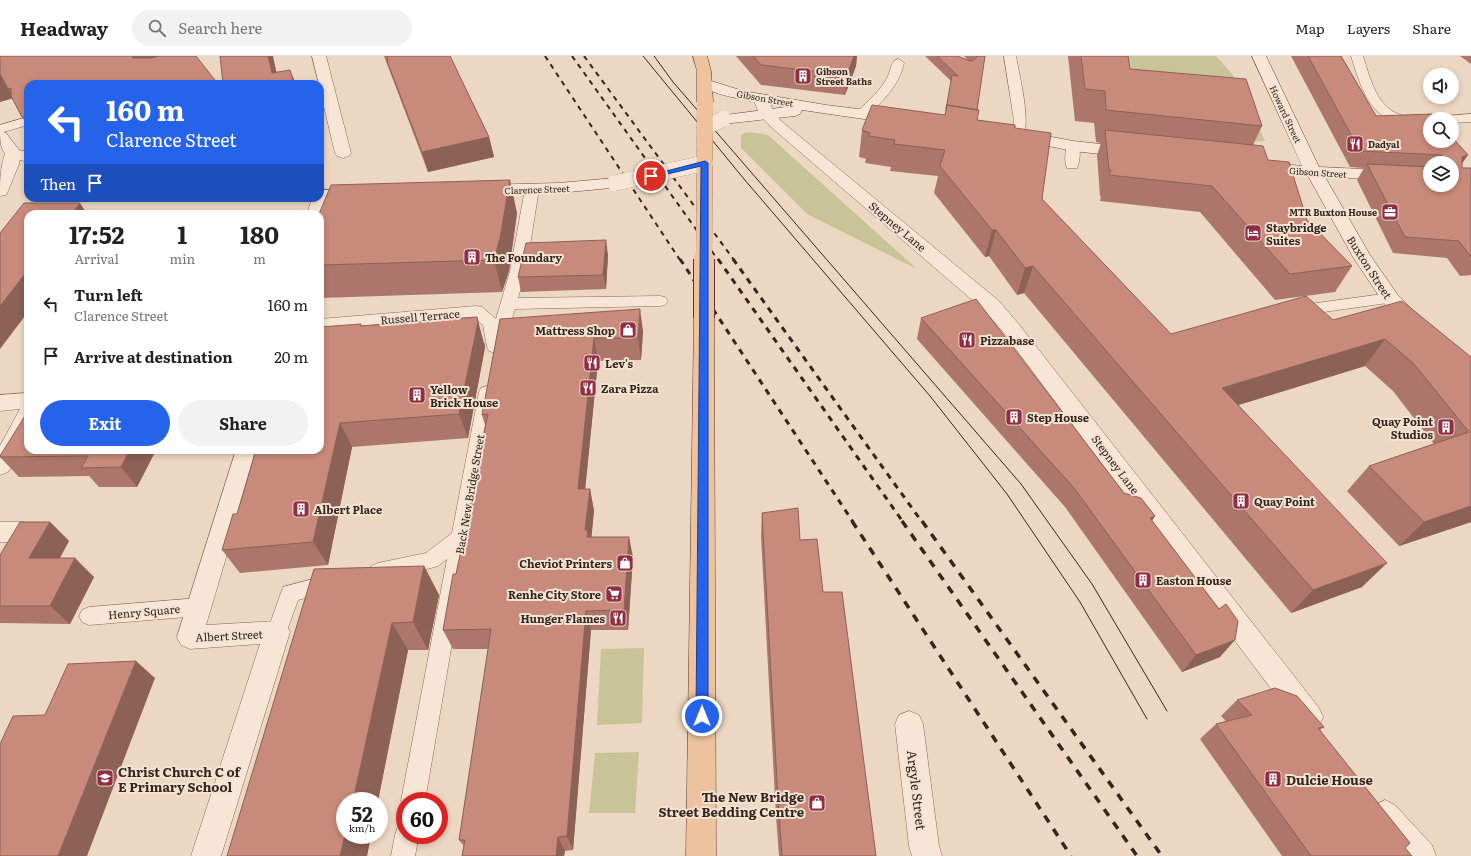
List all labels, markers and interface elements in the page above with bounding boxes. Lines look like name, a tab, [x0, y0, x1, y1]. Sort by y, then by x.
search box	[132, 10, 412, 46]
text: Headway	[20, 14, 108, 42]
text: Search here	[178, 16, 262, 39]
icon: search	[146, 17, 168, 39]
text: Map	[1295, 18, 1325, 38]
text: Layers	[1347, 18, 1390, 38]
text: Share	[1412, 18, 1451, 38]
place label: Gibson Street Baths	[816, 64, 872, 88]
building icon: Gibson Street Baths	[793, 66, 813, 86]
map controls	[1423, 68, 1459, 192]
button: sound	[1423, 68, 1459, 104]
street label: Howard Street	[1266, 83, 1306, 146]
street label: Gibson Street	[735, 86, 795, 110]
text: 160 m	[106, 88, 185, 130]
icon: left	[40, 96, 92, 148]
button: search	[1423, 112, 1459, 148]
text: Clarence Street	[106, 126, 237, 153]
restaurant icon: Dadyal	[1345, 134, 1365, 154]
place label: Dadyal	[1368, 137, 1400, 151]
button: layers	[1423, 156, 1459, 192]
pin	[634, 159, 668, 193]
street label: Gibson Street	[1289, 163, 1348, 181]
icon: arrive	[640, 165, 662, 187]
text: Then	[40, 172, 76, 195]
icon: arrive	[84, 172, 106, 194]
street label: Clarence Street	[504, 181, 570, 197]
street label: Stepney Lane	[866, 197, 930, 255]
office icon: MTR Buxton House	[1380, 202, 1400, 222]
place label: MTR Buxton House	[1289, 205, 1377, 219]
text: 17:52	[69, 216, 125, 251]
text: 1	[177, 216, 187, 251]
text: 180	[240, 216, 279, 251]
place label: Staybridge Suites	[1266, 219, 1327, 248]
hotel icon: Staybridge Suites	[1243, 223, 1263, 243]
street label: Buxton Street	[1344, 232, 1397, 302]
building icon: The Foundary	[462, 247, 482, 267]
text: Arrival	[75, 249, 119, 268]
text: min	[170, 249, 195, 268]
text: m	[253, 249, 266, 268]
place label: The Foundary	[485, 249, 562, 265]
text: Turn left	[74, 283, 143, 306]
icon: left	[40, 293, 62, 315]
text: 160 m	[268, 293, 308, 316]
street label: Russell Terrace	[380, 305, 461, 327]
text: Clarence Street	[74, 306, 168, 325]
shop icon: Mattress Shop	[618, 320, 638, 340]
place label: Mattress Shop	[535, 322, 615, 338]
restaurant icon: Pizzabase	[957, 330, 977, 350]
place label: Pizzabase	[980, 332, 1034, 348]
icon: arrive	[40, 345, 62, 367]
text: Arrive at destination	[74, 345, 233, 368]
text: 20 m	[274, 345, 308, 368]
restaurant icon: Lev's	[582, 353, 602, 373]
place label: Lev's	[605, 355, 633, 371]
restaurant icon: Zara Pizza	[578, 378, 598, 398]
place label: Zara Pizza	[601, 380, 659, 396]
place label: Yellow Brick House	[430, 381, 498, 410]
building icon: Yellow Brick House	[407, 385, 427, 405]
button: Exit	[40, 400, 170, 446]
button: Share	[178, 400, 308, 446]
building icon: Step House	[1004, 407, 1024, 427]
place label: Step House	[1027, 409, 1089, 425]
place label: Quay Point Studios	[1372, 413, 1434, 442]
building icon: Quay Point Studios	[1436, 417, 1456, 437]
street label: Stepney Lane	[1088, 431, 1144, 497]
street label: Back New Bridge Street	[451, 432, 488, 555]
building icon: Quay Point	[1231, 491, 1251, 511]
place label: Quay Point	[1254, 493, 1315, 509]
building icon: Albert Place	[291, 499, 311, 519]
place label: Albert Place	[314, 501, 382, 517]
shop icon: Cheviot Printers	[615, 553, 635, 573]
place label: Cheviot Printers	[519, 555, 613, 571]
building icon: Easton House	[1133, 570, 1153, 590]
place label: Easton House	[1156, 572, 1231, 588]
supermarket icon: Renhe City Store	[604, 584, 624, 604]
place label: Renhe City Store	[508, 586, 601, 602]
street label: Henry Square	[107, 600, 181, 622]
restaurant icon: Hunger Flames	[608, 608, 628, 628]
place label: Hunger Flames	[521, 610, 605, 626]
street label: Albert Street	[195, 625, 264, 645]
position arrow	[681, 695, 723, 737]
street label: Argyle Street	[903, 749, 931, 832]
place label: Christ Church C of E Primary School	[118, 762, 242, 796]
school or university icon: Christ Church C of E Primary School	[95, 768, 115, 788]
building icon: Dulcie House	[1263, 769, 1283, 789]
place label: Dulcie House	[1286, 770, 1373, 789]
place label: The New Bridge Street Bedding Centre	[658, 787, 804, 821]
speed limit sign: 60	[396, 792, 448, 844]
shop icon: The New Bridge Street Bedding Centre	[807, 793, 827, 813]
text: 52	[351, 798, 373, 828]
text: km/h	[349, 820, 375, 835]

